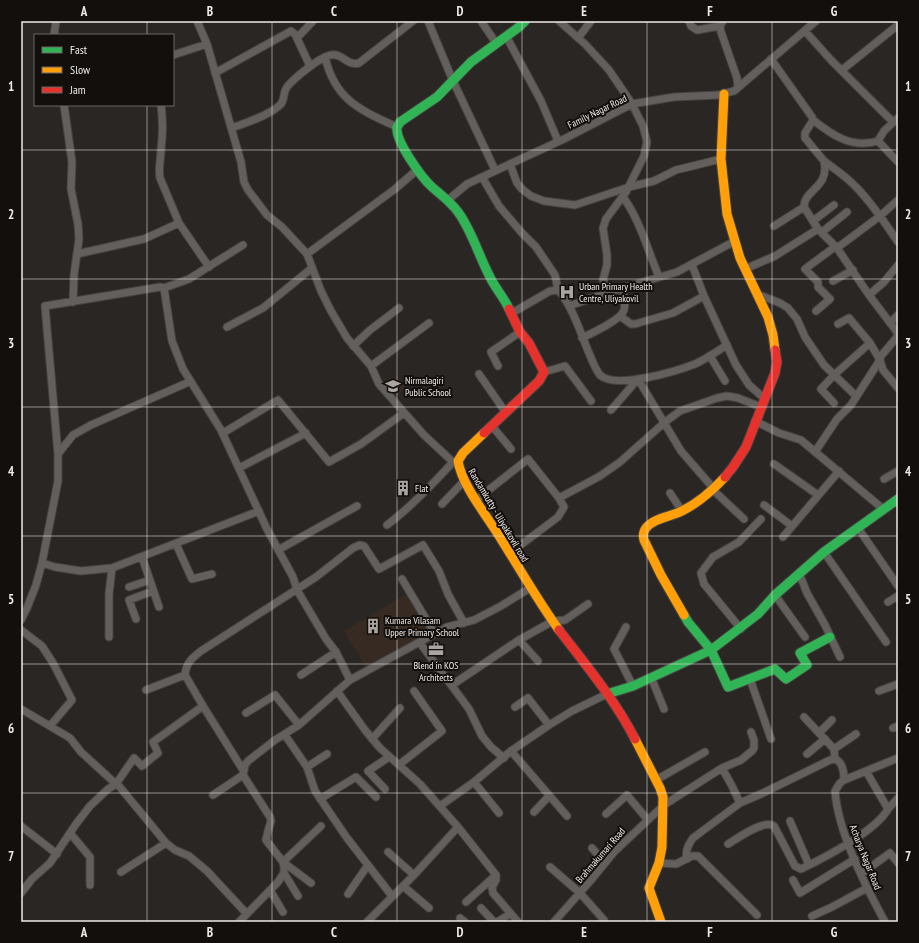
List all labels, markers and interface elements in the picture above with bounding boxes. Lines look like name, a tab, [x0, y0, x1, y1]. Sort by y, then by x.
text: A	[80, 3, 88, 20]
text: B	[207, 3, 213, 20]
text: C	[331, 3, 337, 20]
text: D	[457, 3, 464, 20]
text: E	[581, 3, 587, 20]
text: F	[707, 3, 713, 20]
text: G	[831, 3, 838, 20]
legend	[34, 34, 174, 106]
text: Fast	[70, 42, 88, 57]
text: Slow	[70, 62, 91, 77]
text: 1	[8, 78, 14, 95]
text: 1	[905, 78, 911, 95]
text: Jam	[69, 82, 86, 97]
street label: Family Nagar Road	[565, 92, 629, 131]
text: 2	[8, 206, 14, 223]
text: 2	[905, 206, 911, 223]
place label: Urban Primary Health Centre, Uliyakovil	[579, 280, 653, 305]
hospital icon: Urban Primary Health Centre, Uliyakovil	[558, 283, 576, 301]
text: 3	[8, 335, 14, 352]
text: 3	[905, 335, 911, 352]
place label: Nirmalagiri Public School	[405, 374, 452, 399]
school or university icon: Nirmalagiri Public School	[384, 377, 402, 395]
text: 4	[8, 463, 15, 480]
text: 4	[905, 463, 912, 480]
street label: Randamkutty - Uliyakkovil road	[465, 466, 532, 564]
building icon: Flat	[394, 479, 412, 497]
place label: Flat	[415, 482, 428, 495]
text: 5	[8, 591, 14, 608]
text: 5	[905, 591, 911, 608]
place label: Kumara Vilasam Upper Primary School	[385, 614, 460, 639]
building icon: Kumara Vilasam Upper Primary School	[364, 617, 382, 635]
office icon: Blend in KOS Architects	[427, 640, 445, 658]
place label: Blend in KOS Architects	[413, 659, 459, 684]
text: 6	[8, 720, 14, 737]
text: 6	[905, 720, 911, 737]
street label: Acharya Nagar Road	[847, 823, 884, 892]
street label: Brahmakumari Road	[573, 825, 628, 886]
text: 7	[8, 848, 14, 865]
text: 7	[905, 848, 911, 865]
text: A	[80, 924, 88, 941]
text: B	[207, 924, 213, 941]
text: C	[331, 924, 337, 941]
text: D	[457, 924, 464, 941]
text: E	[581, 924, 587, 941]
text: F	[707, 924, 713, 941]
text: G	[831, 924, 838, 941]

